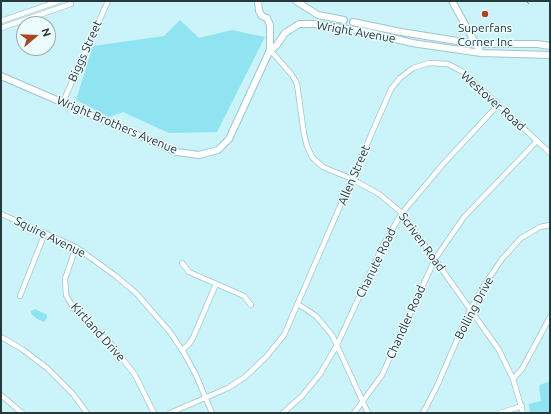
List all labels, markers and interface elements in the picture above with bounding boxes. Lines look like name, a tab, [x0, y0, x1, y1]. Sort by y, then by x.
marker: Superfans Corner Inc	[480, 9, 490, 19]
north arrow	[16, 16, 56, 56]
street label: Biggs Street	[65, 18, 105, 84]
street label: Wright Avenue	[315, 18, 397, 46]
place label: Superfans Corner Inc	[457, 21, 513, 49]
text: N	[39, 27, 53, 38]
street label: Westover Road	[458, 68, 528, 134]
street label: Wright Brothers Avenue	[54, 93, 180, 157]
street label: Allen Street	[335, 143, 373, 207]
street label: Scriven Road	[396, 210, 448, 274]
street label: Squire Avenue	[12, 214, 88, 260]
street label: Chanute Road	[353, 226, 399, 300]
street label: Bolling Drive	[452, 274, 496, 342]
street label: Chandler Road	[383, 283, 429, 361]
street label: Kirtland Drive	[68, 300, 128, 364]

